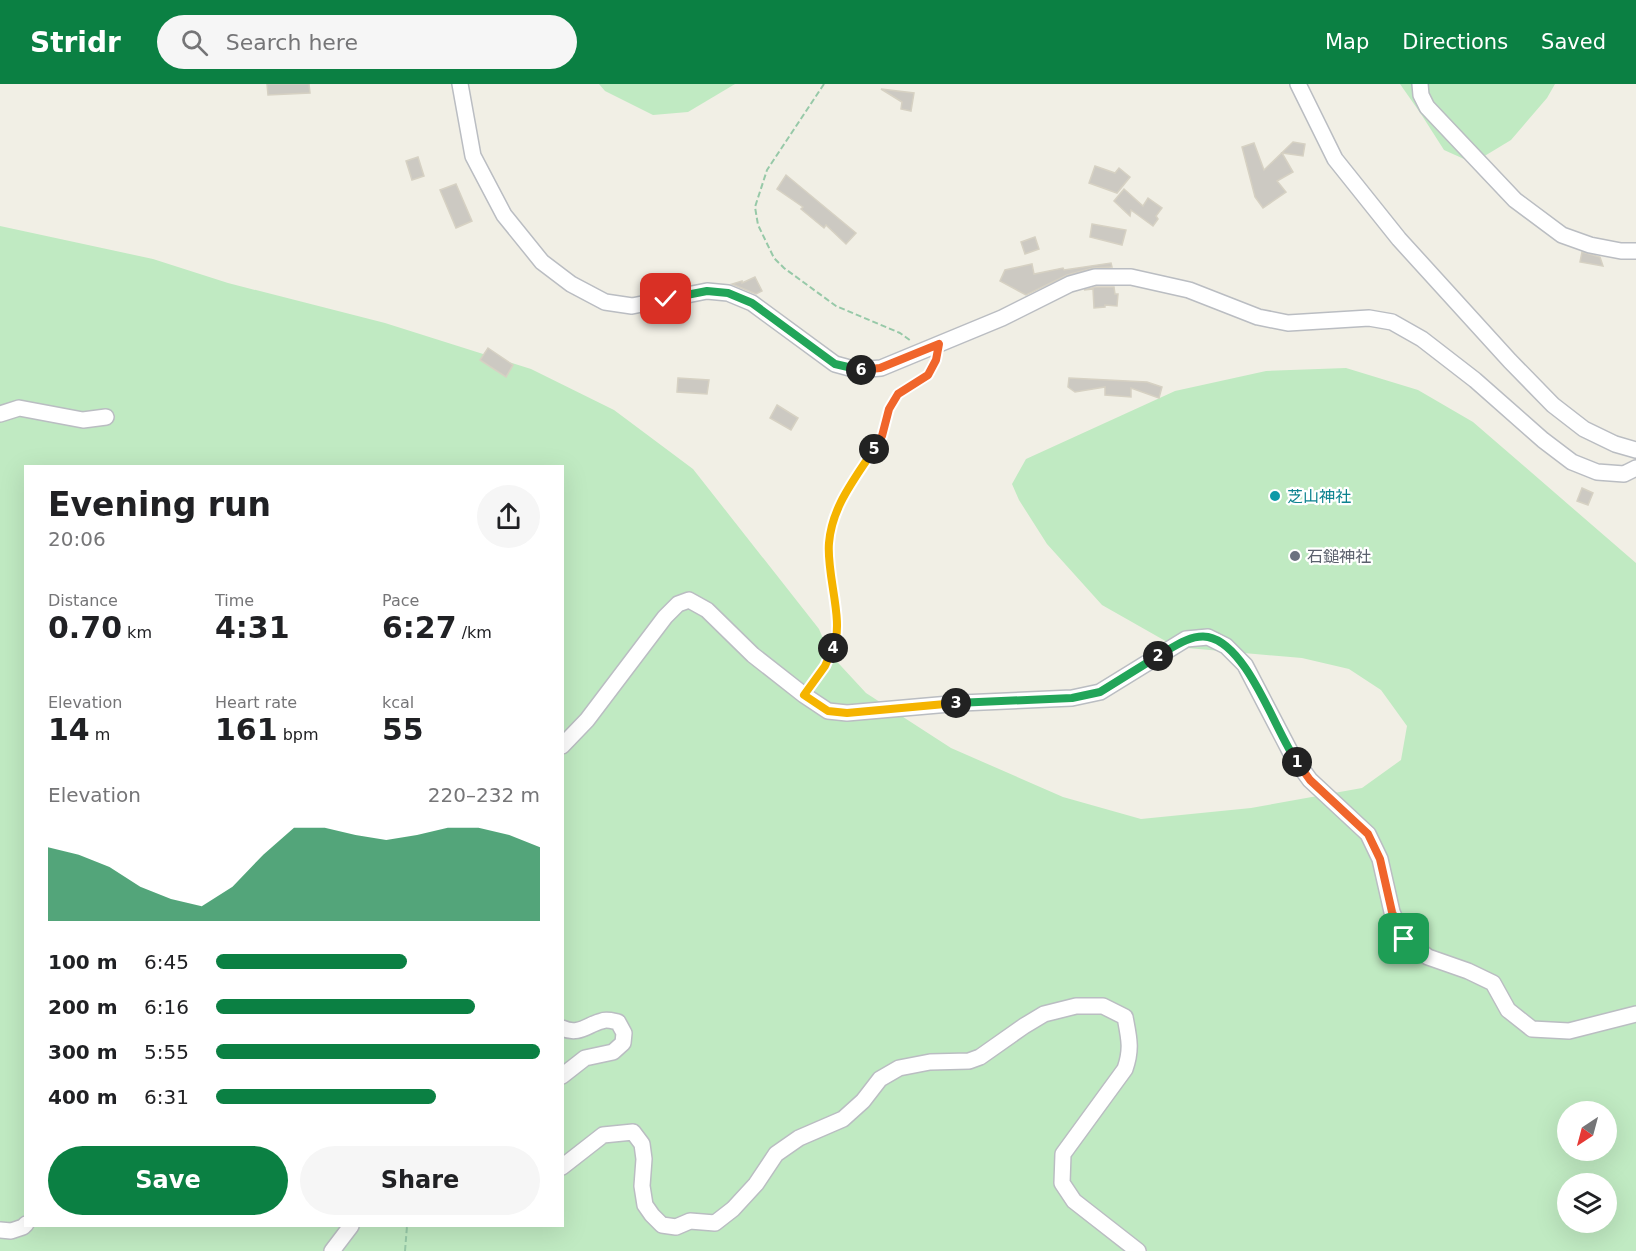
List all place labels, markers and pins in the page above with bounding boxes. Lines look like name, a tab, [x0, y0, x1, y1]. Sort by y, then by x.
pin	[640, 273, 691, 324]
pin: 6	[846, 355, 876, 385]
pin: 5	[859, 434, 889, 464]
place label: 芝山神社	[1287, 487, 1351, 506]
marker: 芝山神社	[1268, 489, 1282, 503]
place label: 石鎚神社	[1307, 547, 1371, 566]
marker: 石鎚神社	[1288, 549, 1302, 563]
pin: 4	[818, 633, 848, 663]
pin: 2	[1143, 641, 1173, 671]
pin: 3	[941, 688, 971, 718]
pin: 1	[1282, 747, 1312, 777]
pin	[1378, 913, 1429, 964]

